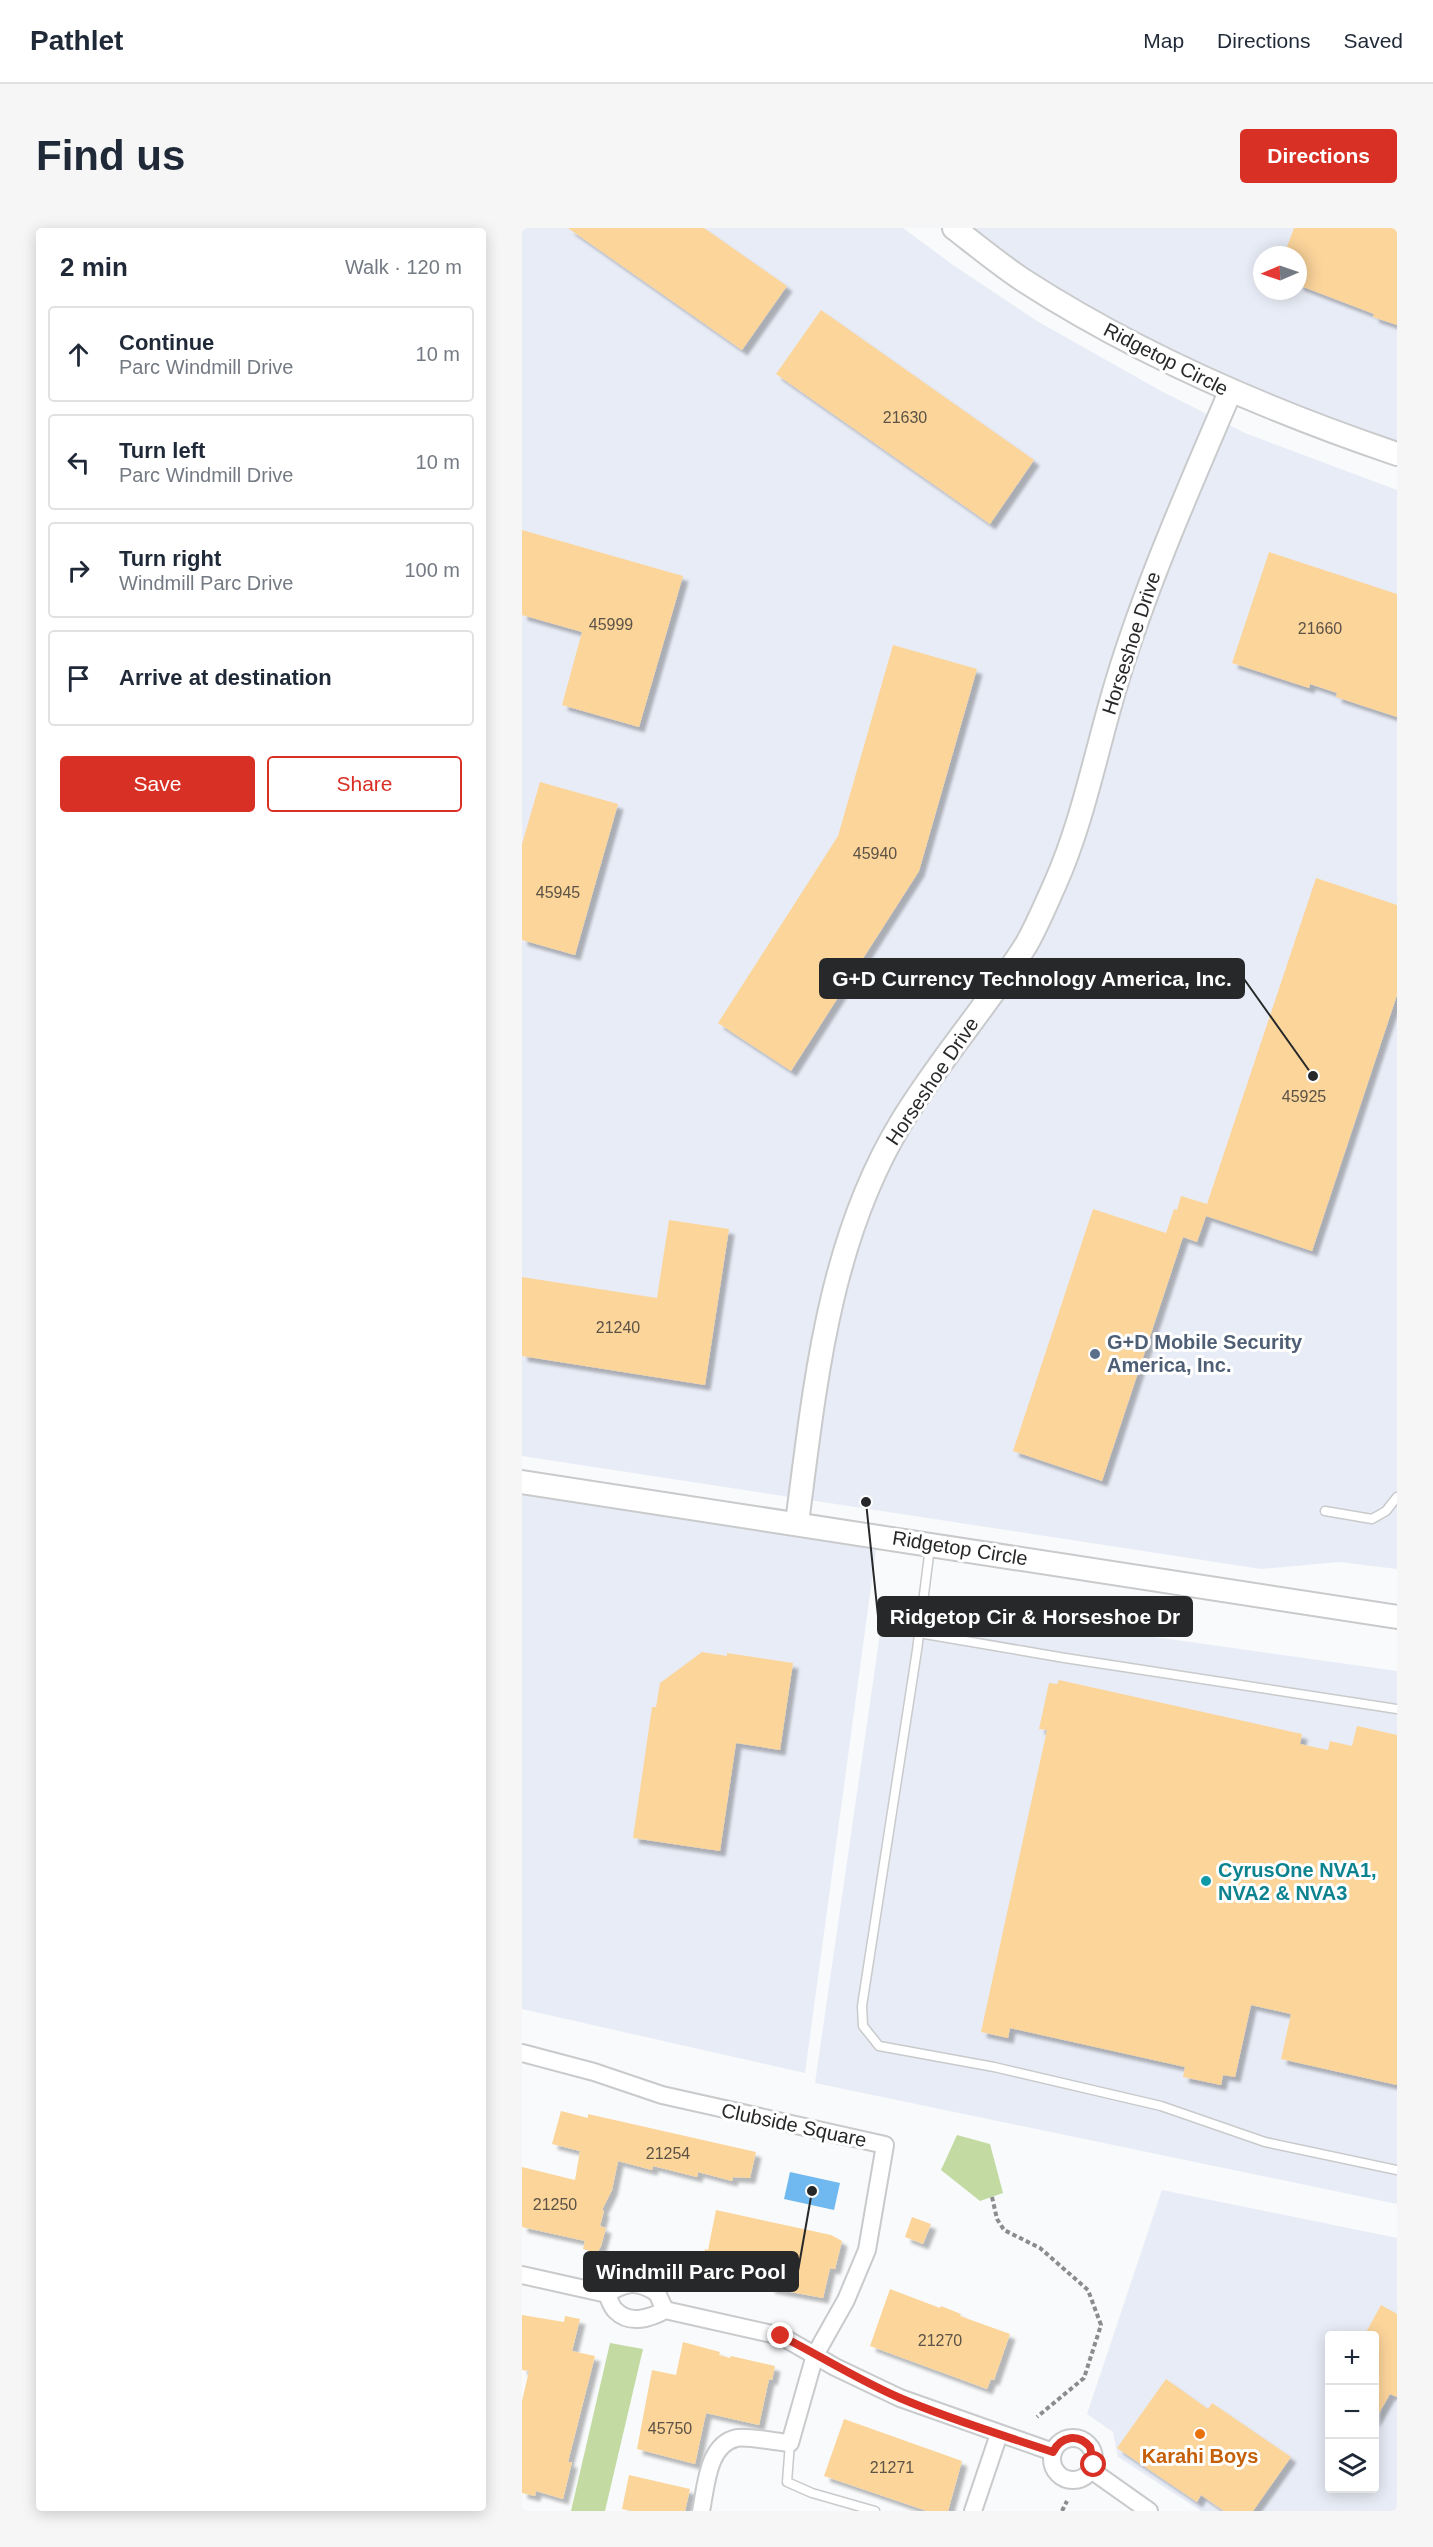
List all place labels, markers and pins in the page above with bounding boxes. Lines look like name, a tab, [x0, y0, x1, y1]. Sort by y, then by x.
callout: G+D Currency Technology America, Inc.	[820, 959, 1244, 998]
place label: G+D Mobile Security America, Inc.	[1107, 1331, 1303, 1376]
marker: G+D Mobile Security America, Inc.	[1088, 1347, 1102, 1361]
callout: Ridgetop Cir & Horseshoe Dr	[878, 1597, 1192, 1636]
place label: CyrusOne NVA1, NVA2 & NVA3	[1218, 1859, 1377, 1904]
marker: CyrusOne NVA1, NVA2 & NVA3	[1199, 1874, 1213, 1888]
callout: Windmill Parc Pool	[584, 2252, 798, 2291]
marker: Karahi Boys	[1193, 2427, 1207, 2441]
place label: Karahi Boys	[1142, 2445, 1258, 2467]

